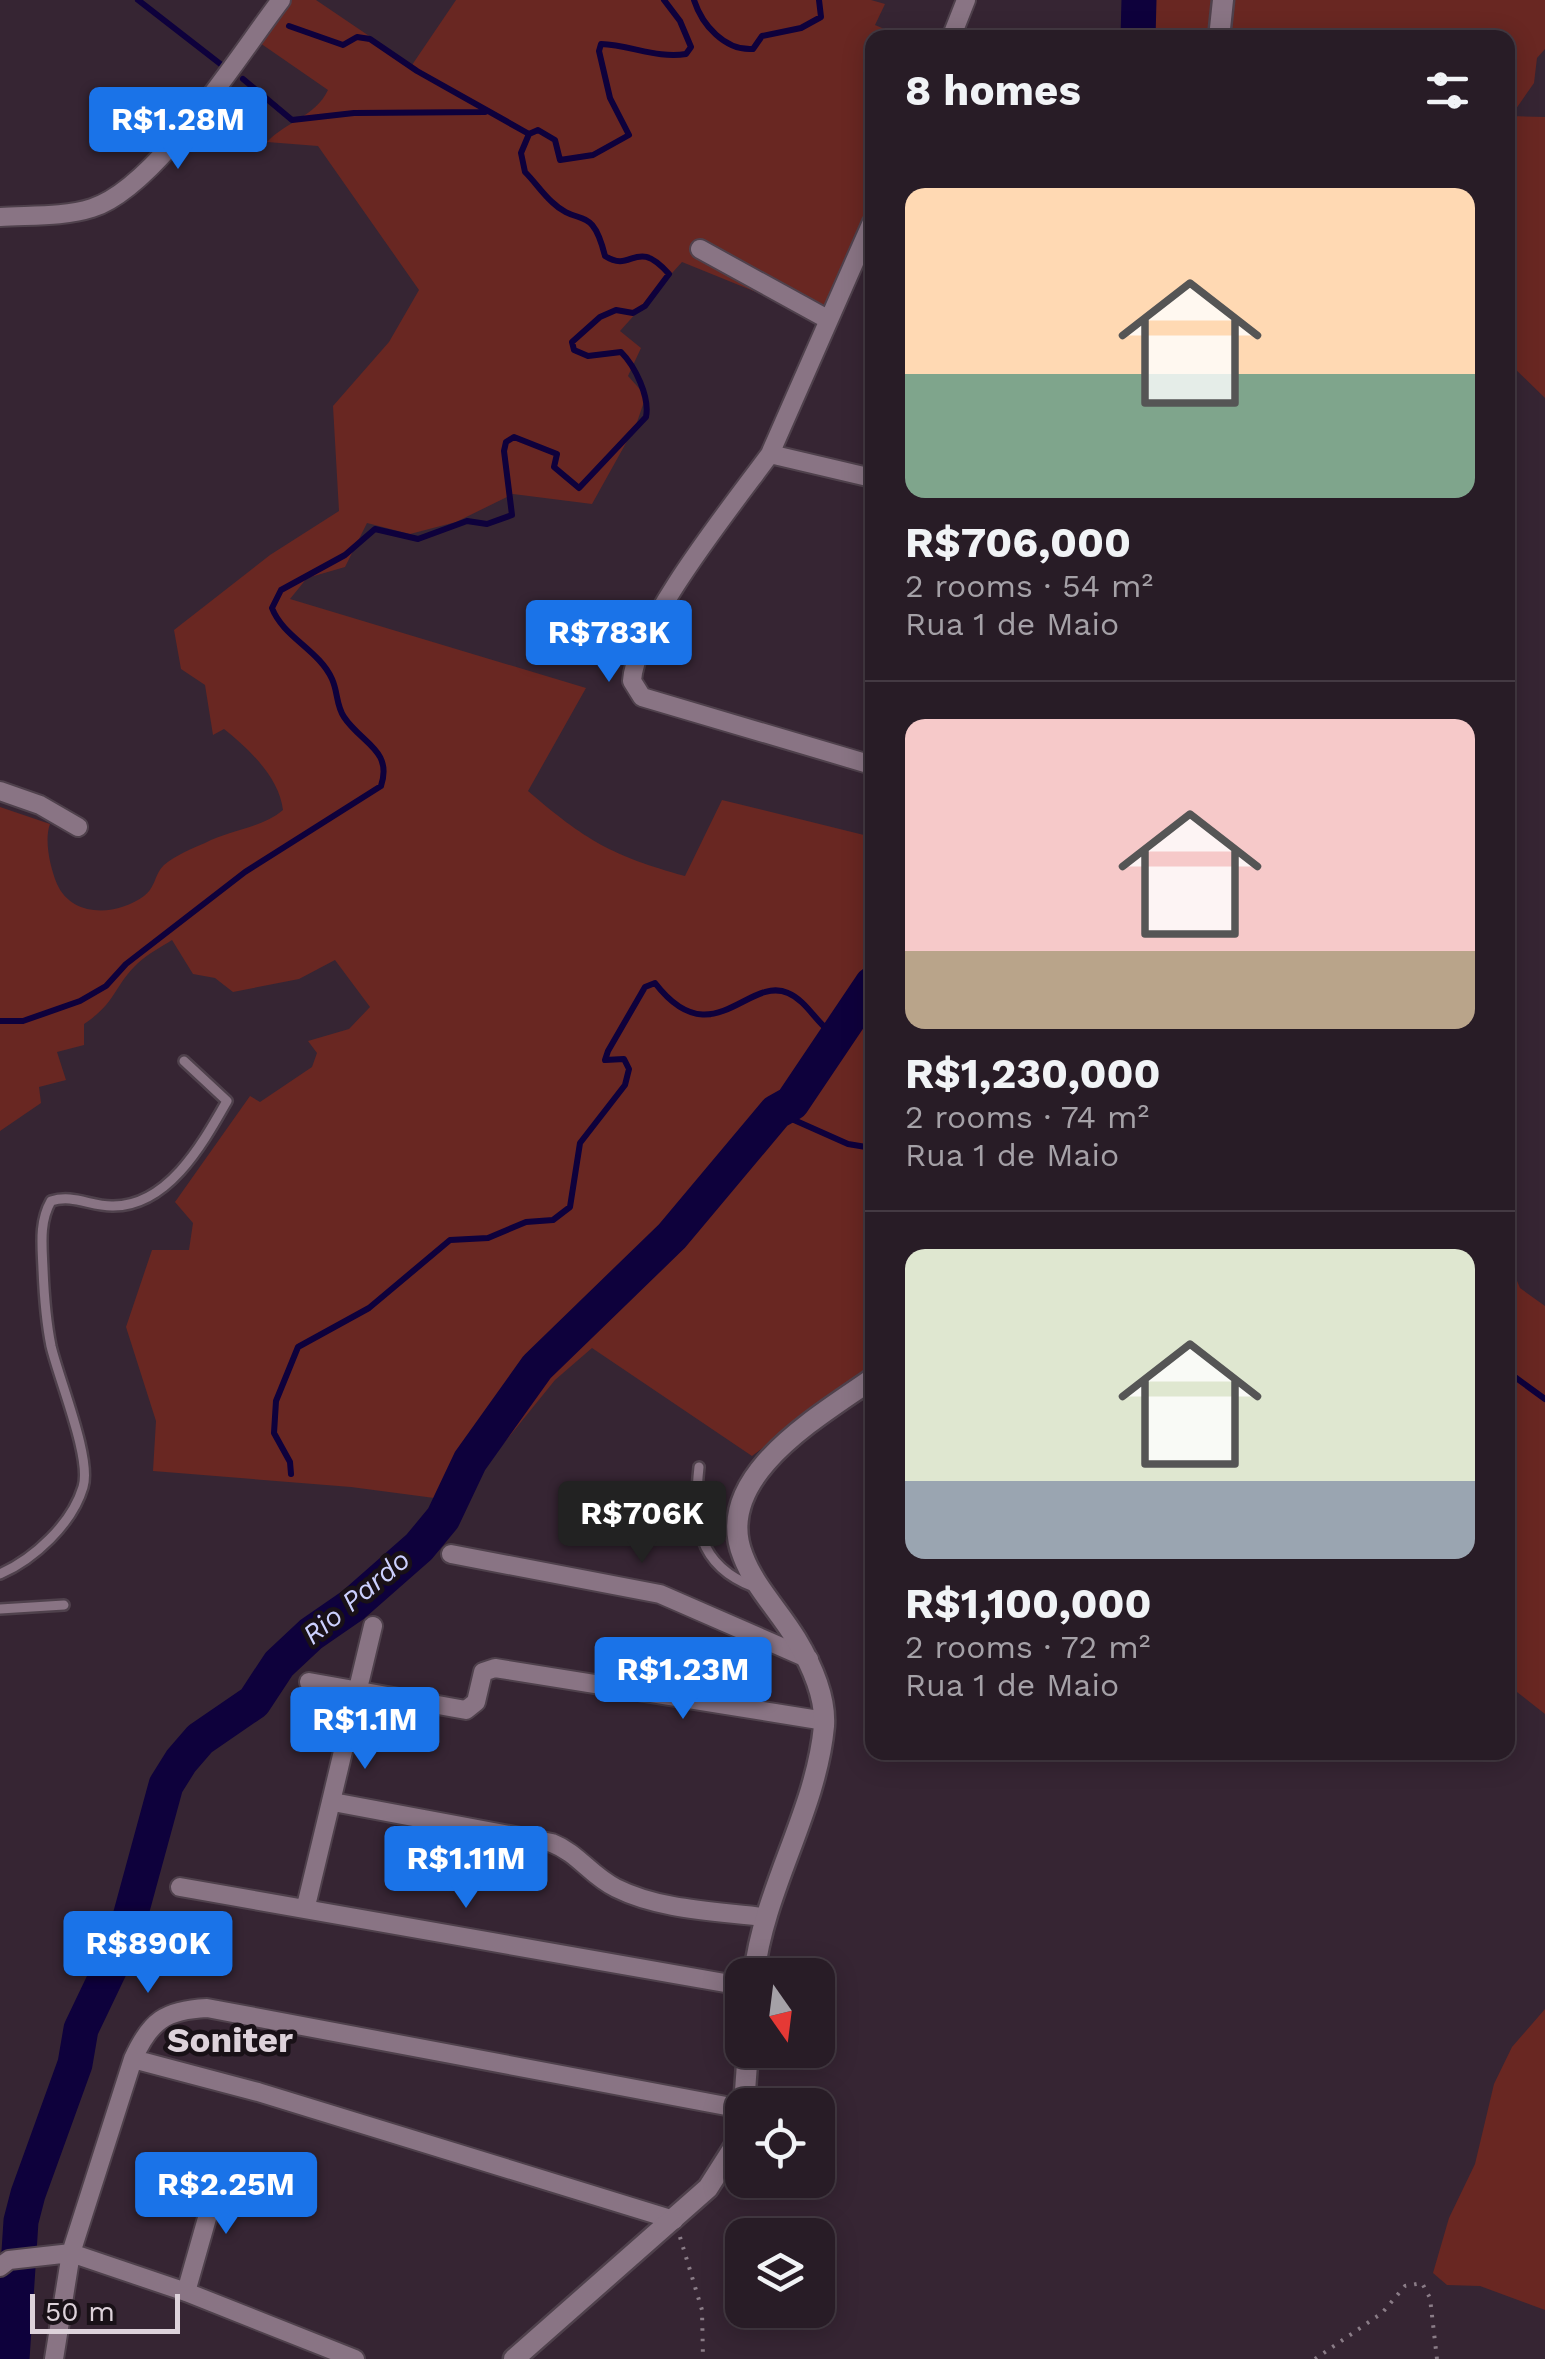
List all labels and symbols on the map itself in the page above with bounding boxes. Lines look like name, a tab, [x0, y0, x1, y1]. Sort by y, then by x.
pin: R$1.28M	[86, 87, 270, 172]
pin: R$783K	[528, 600, 690, 685]
pin: R$706K	[561, 1481, 723, 1566]
water label: Rio Pardo	[296, 1543, 416, 1651]
pin: R$1.23M	[591, 1637, 775, 1722]
pin: R$1.1M	[284, 1687, 446, 1772]
pin: R$1.11M	[374, 1826, 558, 1911]
pin: R$890K	[67, 1911, 229, 1996]
north arrow	[725, 1958, 835, 2068]
district label: Soniter	[167, 2019, 293, 2061]
pin: R$2.25M	[134, 2152, 318, 2237]
scale bar	[30, 2289, 180, 2334]

